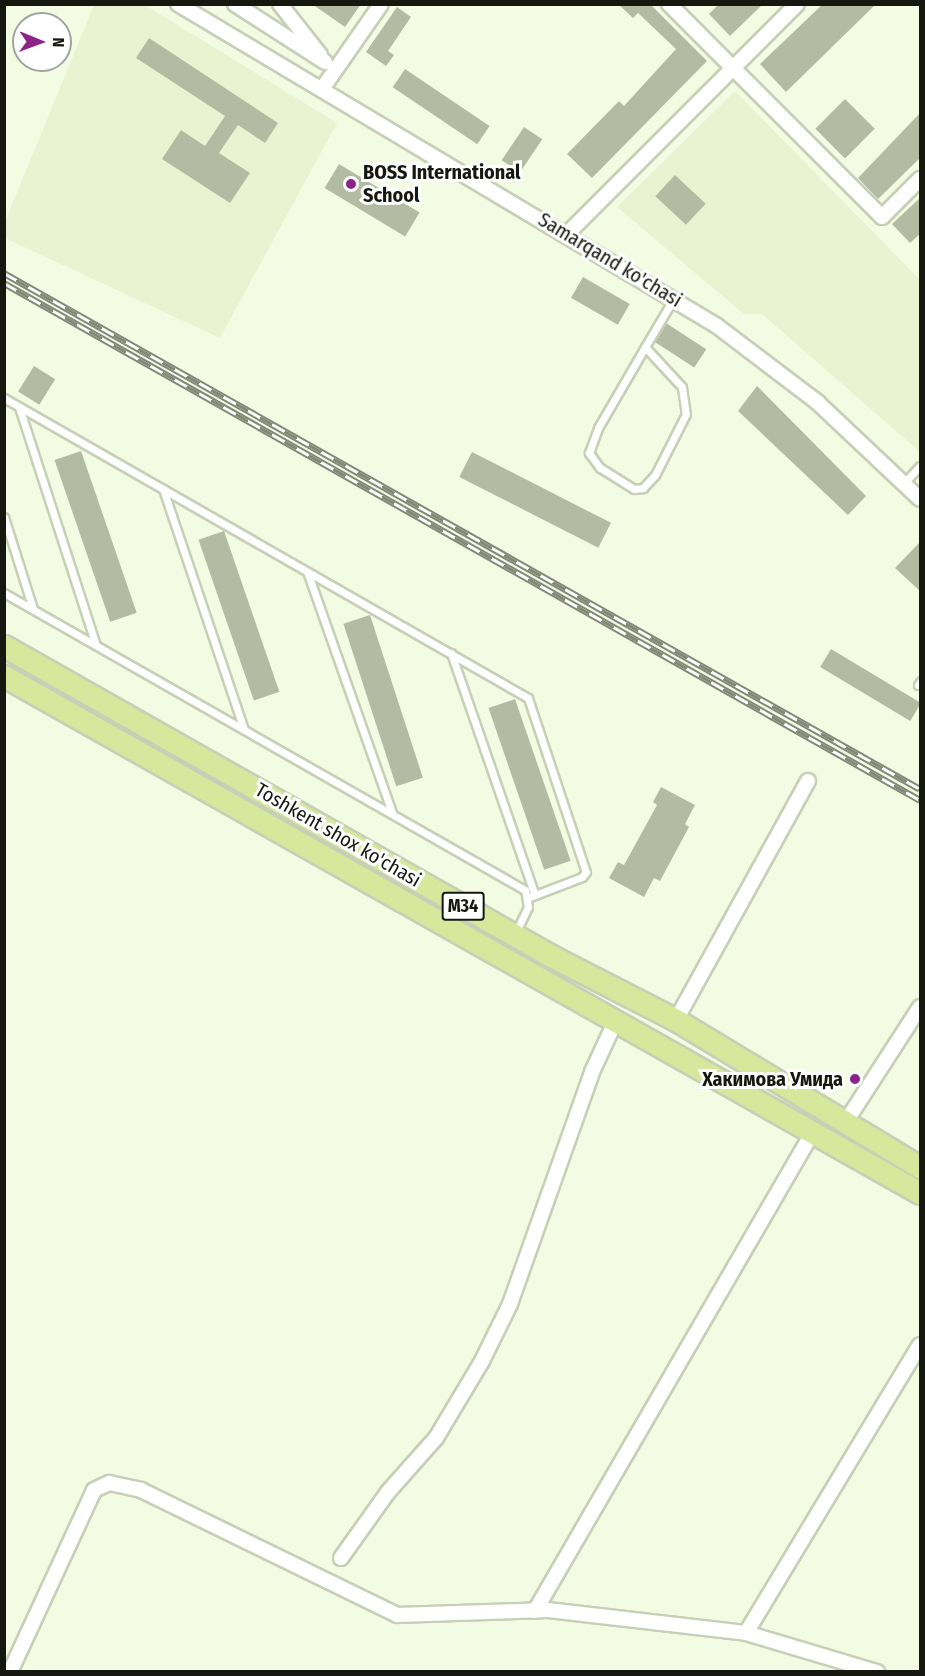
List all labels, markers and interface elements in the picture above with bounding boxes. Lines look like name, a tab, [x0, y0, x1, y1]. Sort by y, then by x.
north arrow	[12, 12, 72, 72]
text: N	[49, 37, 68, 47]
place label: BOSS International School	[363, 160, 520, 207]
marker: BOSS International School	[344, 177, 358, 191]
street label: Samarqand ko'chasi	[534, 208, 686, 312]
street label: Toshkent shox ko'chasi	[251, 778, 425, 892]
road number: M34	[440, 891, 486, 921]
place label: Хакимова Умида	[702, 1067, 843, 1091]
marker: Хакимова Умида	[848, 1072, 862, 1086]

